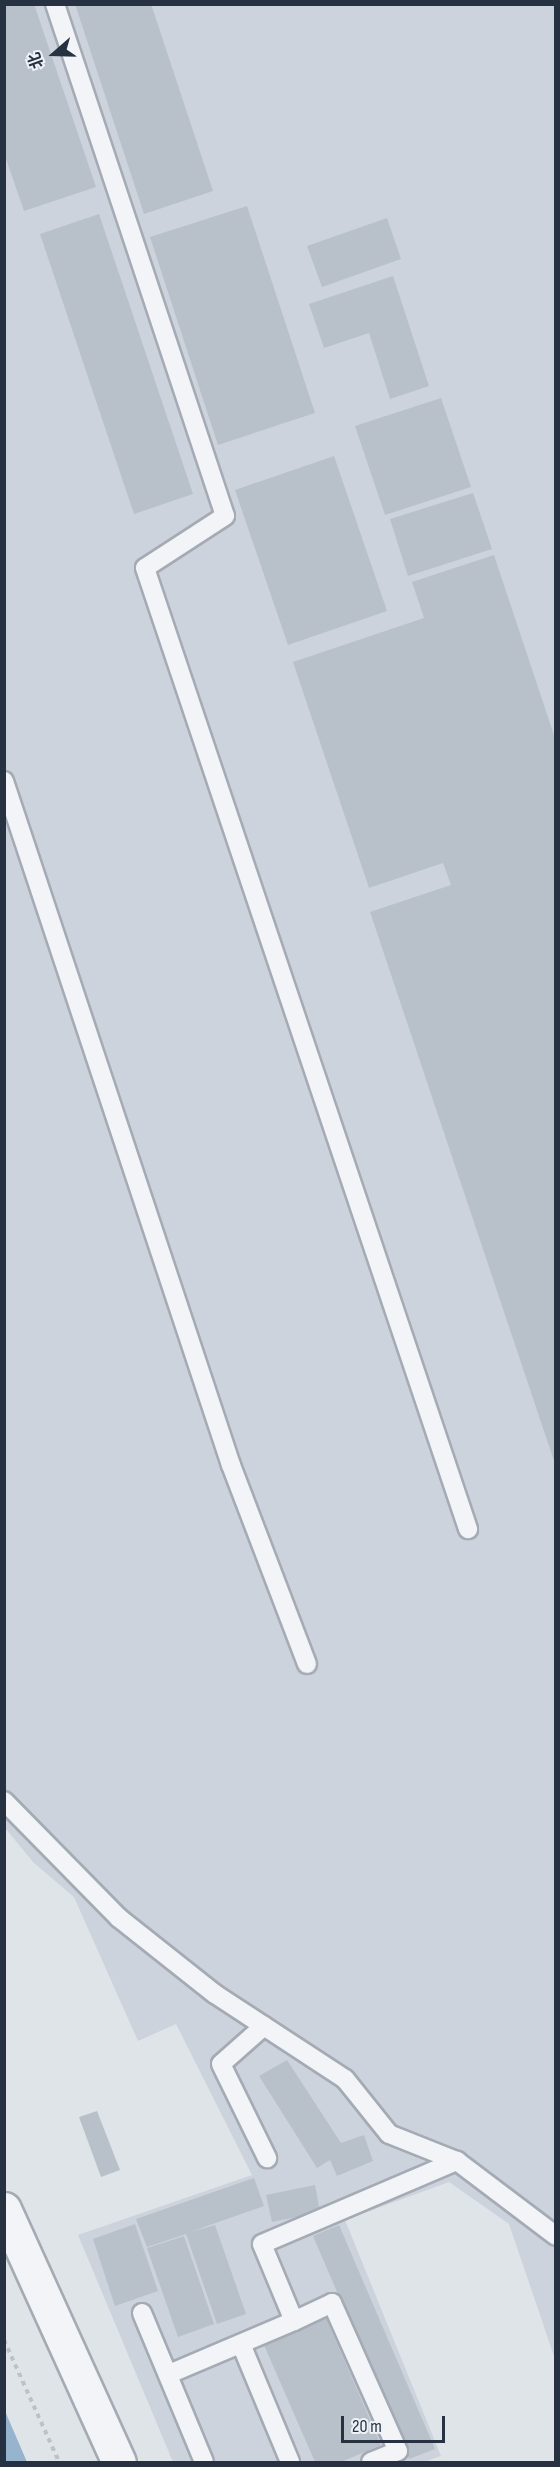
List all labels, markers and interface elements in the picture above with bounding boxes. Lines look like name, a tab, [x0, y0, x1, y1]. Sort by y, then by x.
north arrow	[24, 24, 84, 84]
text: 北	[25, 50, 48, 71]
scale bar	[344, 2404, 448, 2442]
text: 20 m	[352, 2416, 382, 2437]

